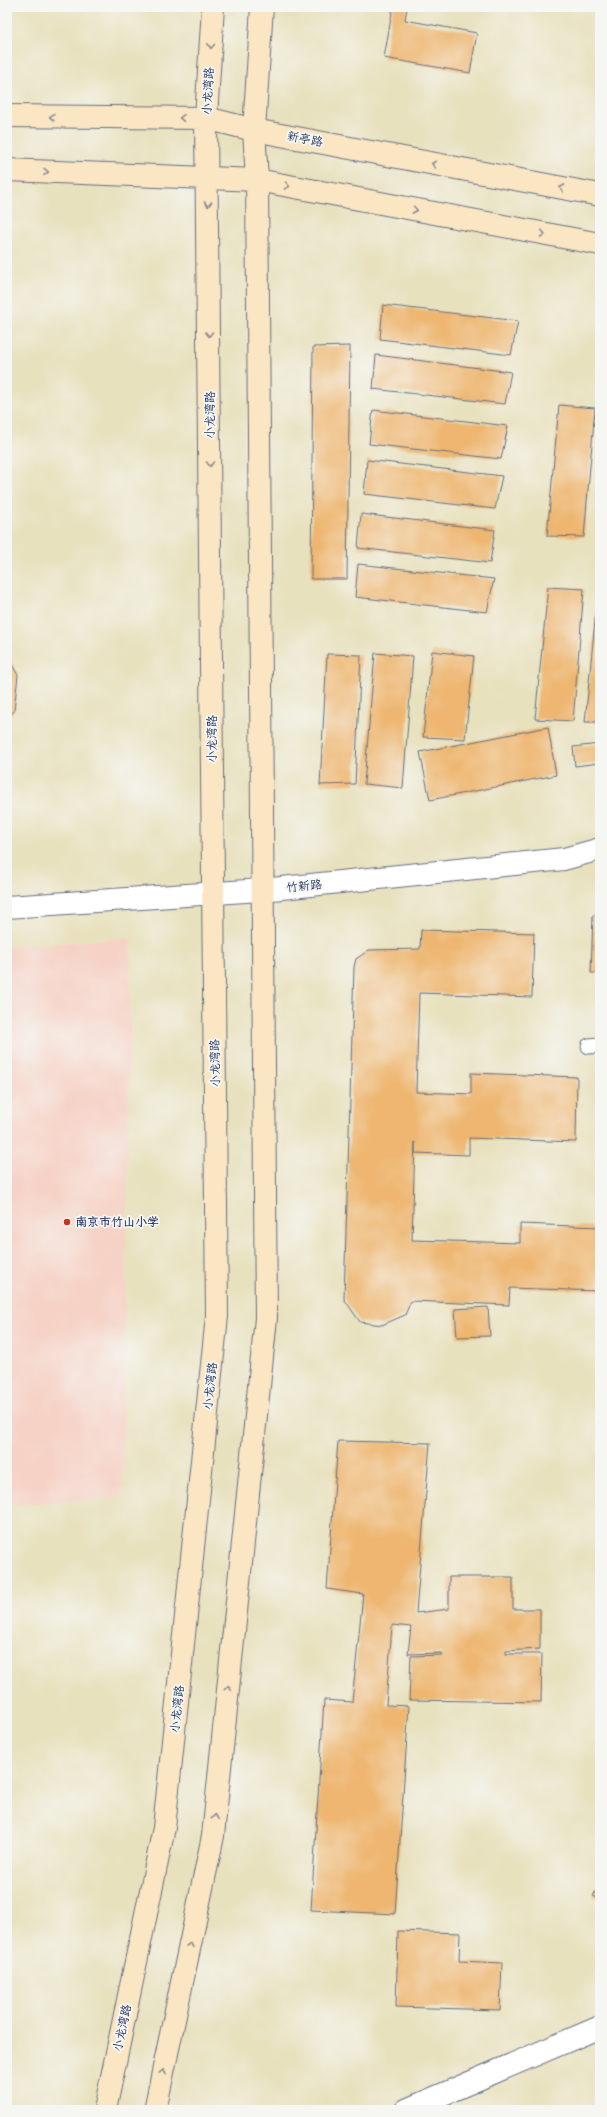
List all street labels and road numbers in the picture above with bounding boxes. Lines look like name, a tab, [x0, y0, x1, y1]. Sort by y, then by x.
street label: 小龙湾路	[197, 67, 217, 115]
street label: 新亭路	[286, 126, 325, 150]
street label: 小龙湾路	[200, 391, 218, 439]
street label: 小龙湾路	[202, 715, 220, 763]
street label: 竹新路	[285, 874, 323, 896]
street label: 小龙湾路	[205, 1039, 223, 1087]
street label: 小龙湾路	[198, 1361, 220, 1411]
street label: 小龙湾路	[165, 1684, 187, 1734]
street label: 小龙湾路	[107, 2002, 135, 2053]

